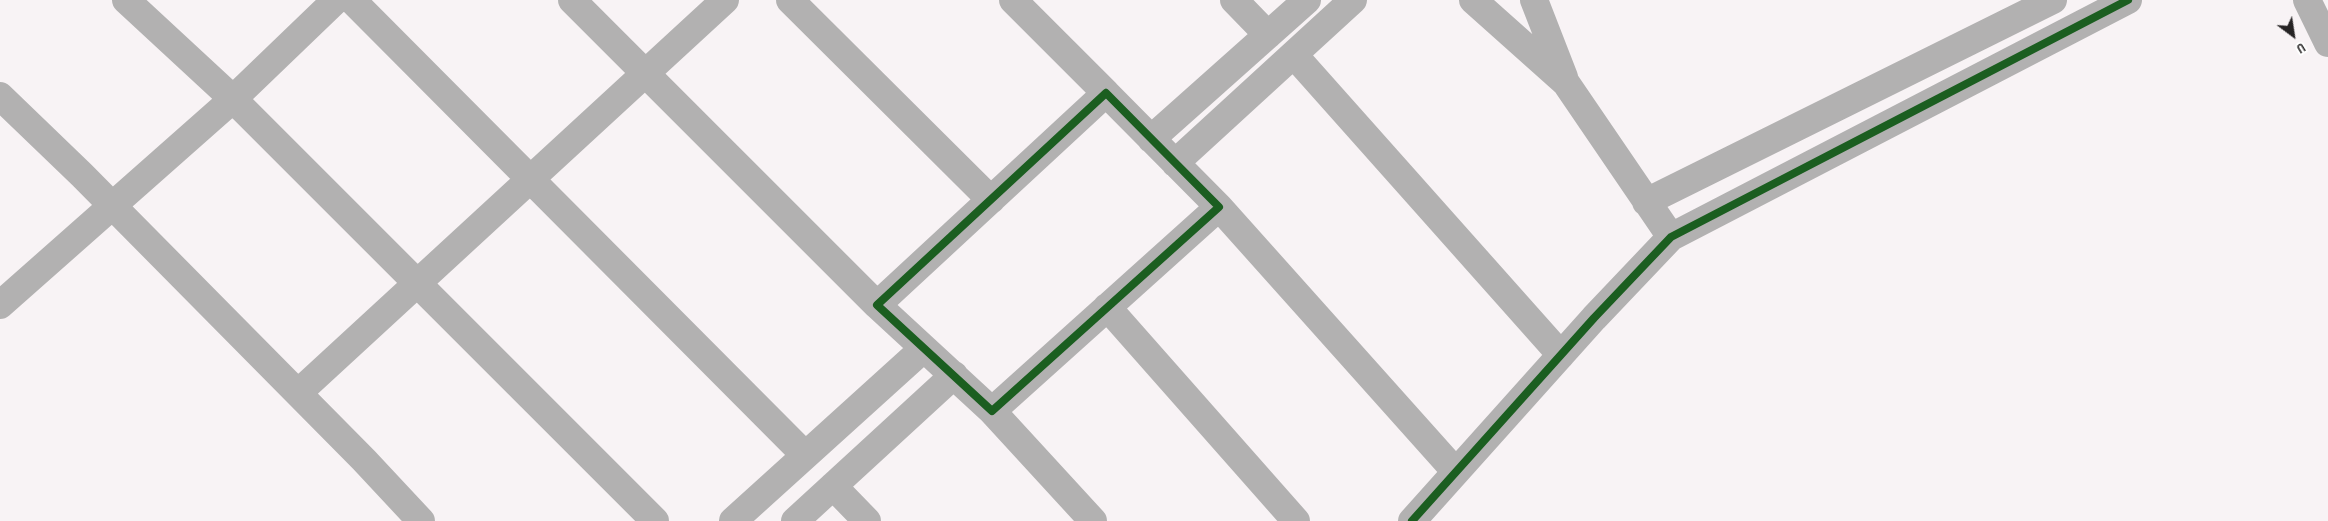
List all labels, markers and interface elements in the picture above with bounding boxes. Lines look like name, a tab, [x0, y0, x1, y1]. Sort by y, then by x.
north arrow	[2268, 10, 2318, 60]
text: U	[2293, 39, 2308, 57]

